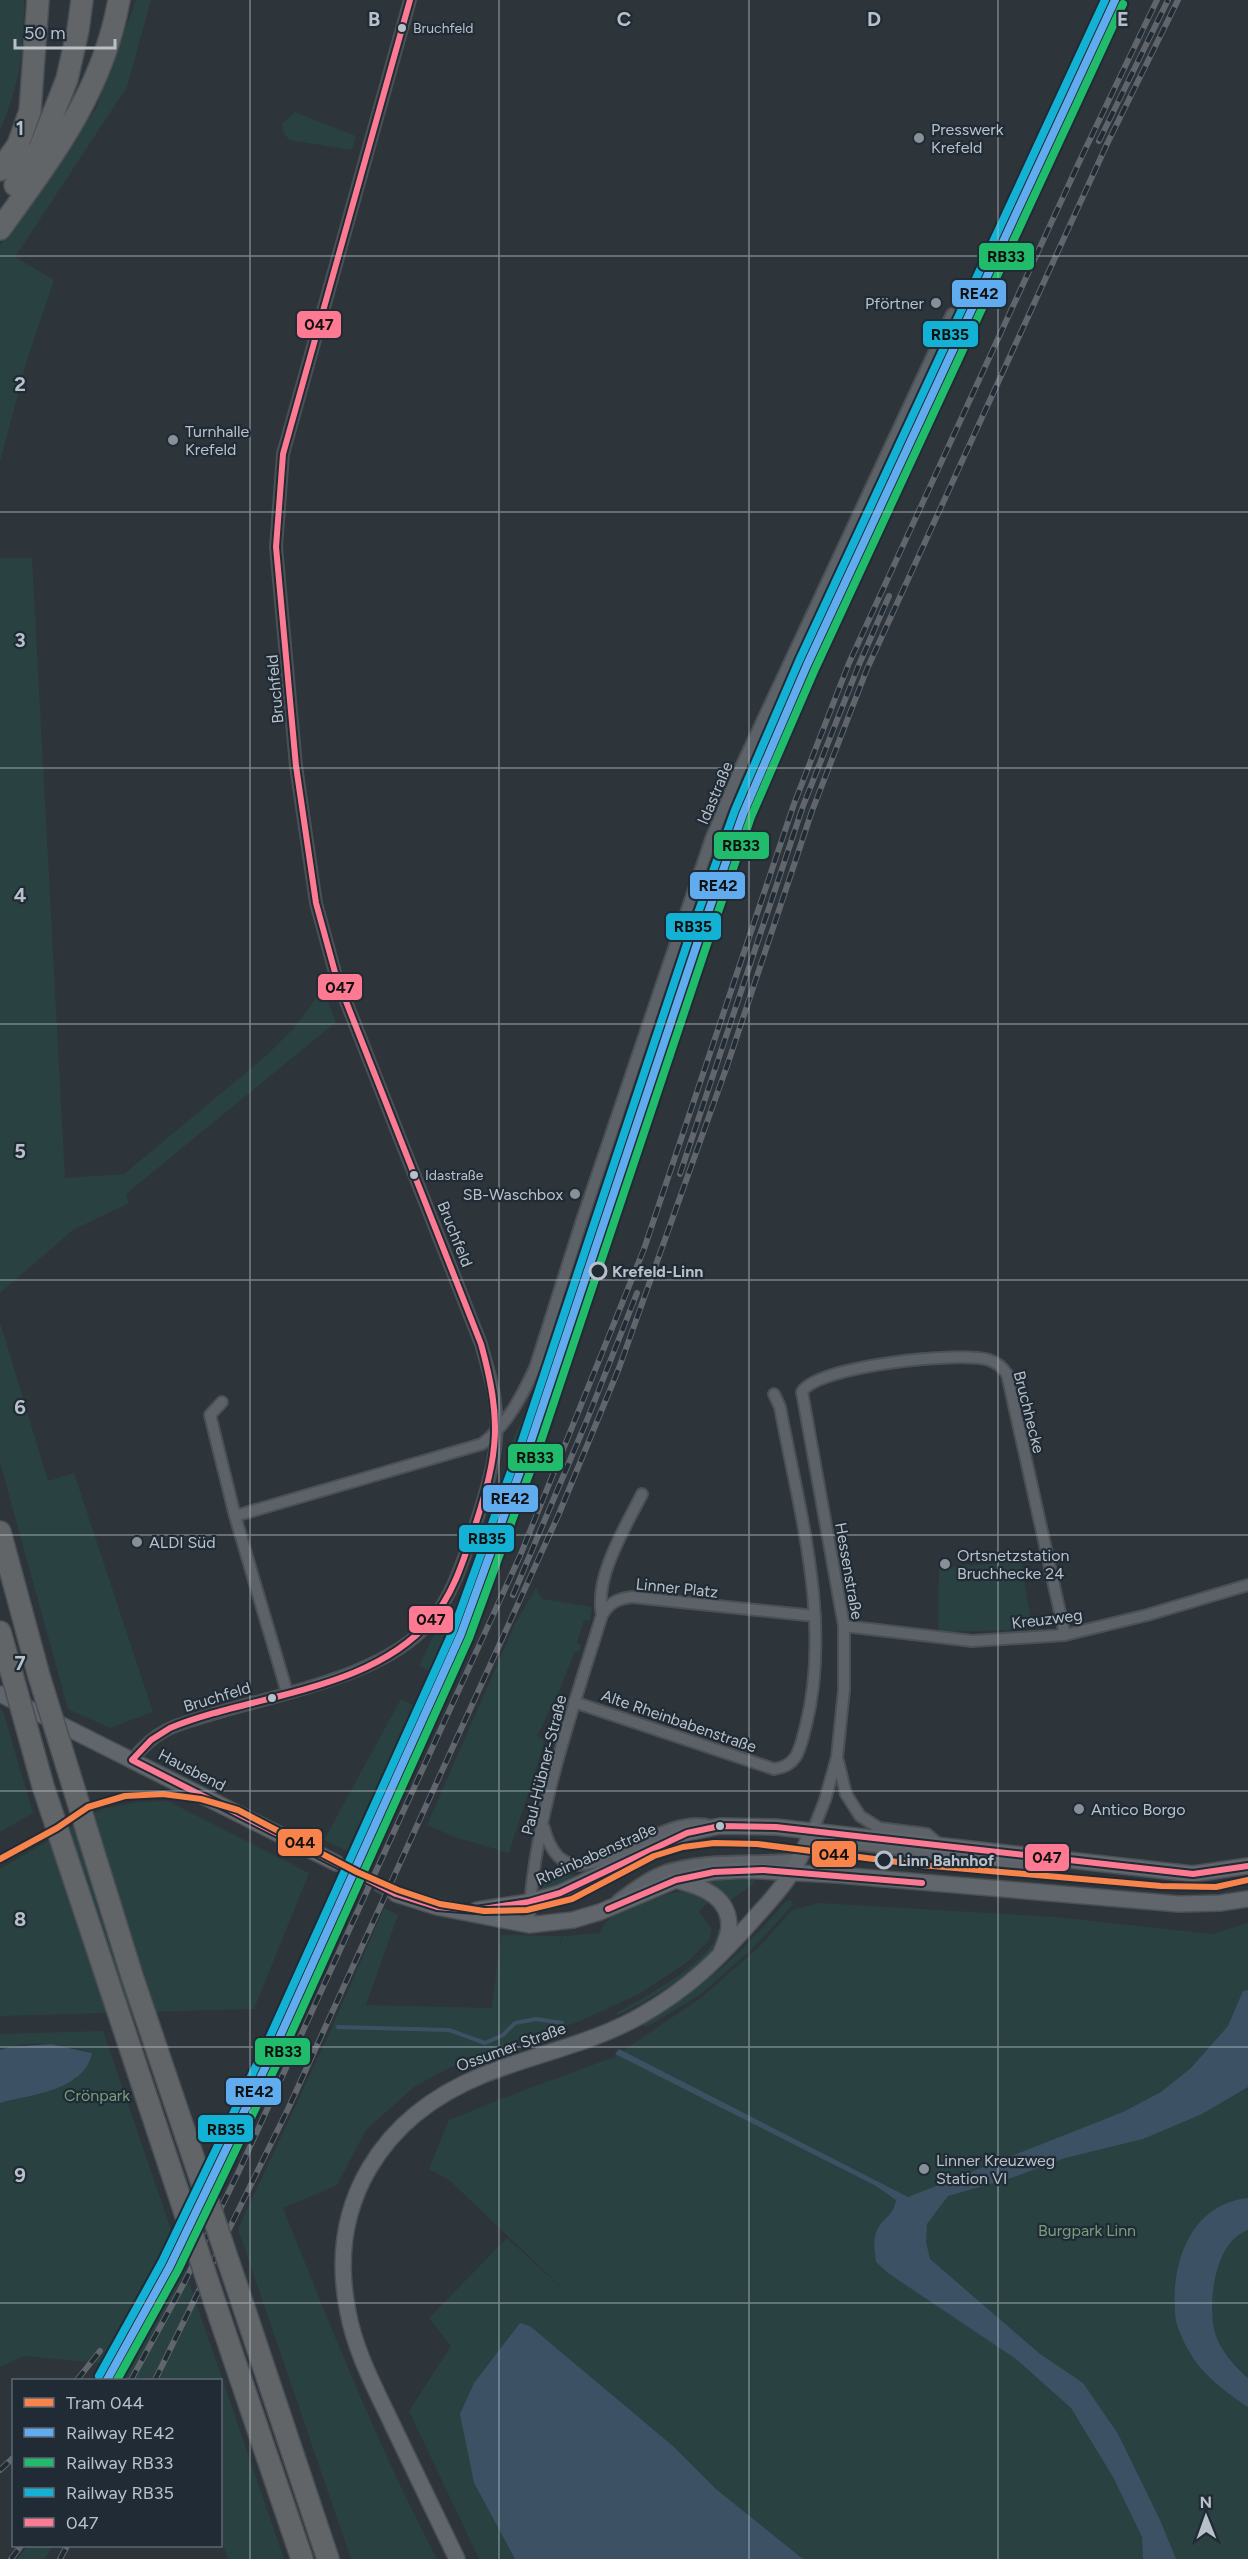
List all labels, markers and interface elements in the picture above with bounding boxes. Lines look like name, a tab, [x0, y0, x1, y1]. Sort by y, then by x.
text: B	[368, 7, 380, 31]
text: C	[617, 7, 631, 31]
text: D	[867, 7, 881, 31]
text: E	[1117, 7, 1129, 31]
scale bar	[15, 12, 116, 50]
place label: Bruchfeld	[413, 20, 474, 37]
text: 50 m	[24, 22, 66, 44]
marker: Bruchfeld	[396, 22, 408, 34]
text: 1	[16, 116, 24, 140]
place label: Presswerk Krefeld	[931, 120, 1004, 157]
marker: Presswerk Krefeld	[912, 131, 926, 145]
line badge: RB33	[978, 242, 1035, 271]
text: RB33	[987, 247, 1025, 266]
line badge: RE42	[951, 279, 1007, 308]
text: RE42	[959, 284, 999, 303]
place label: Pförtner	[865, 294, 925, 313]
marker: Pförtner	[929, 296, 943, 310]
line badge: 047	[296, 310, 342, 339]
text: 047	[304, 315, 334, 334]
line badge: RB35	[922, 320, 979, 348]
text: RB35	[931, 325, 969, 344]
text: 2	[14, 372, 26, 396]
place label: Turnhalle Krefeld	[185, 422, 249, 459]
marker: Turnhalle Krefeld	[166, 433, 180, 447]
text: 3	[14, 628, 26, 652]
street label: Bruchfeld	[263, 654, 287, 724]
street label: Idastraße	[693, 758, 737, 827]
line badge: RB33	[713, 831, 770, 860]
text: RB33	[722, 836, 760, 855]
line badge: RE42	[689, 871, 746, 900]
text: RE42	[698, 876, 738, 895]
text: 4	[14, 883, 27, 907]
line badge: RB35	[665, 912, 722, 941]
text: RB35	[674, 917, 712, 936]
line badge: 047	[317, 973, 363, 1001]
text: 047	[325, 978, 355, 997]
text: 5	[14, 1139, 26, 1163]
place label: Idastraße	[425, 1167, 484, 1184]
marker: Idastraße	[408, 1169, 420, 1181]
place label: SB-Waschbox	[463, 1185, 563, 1204]
marker: SB-Waschbox	[568, 1187, 582, 1201]
street label: Bruchfeld	[433, 1198, 477, 1270]
marker: Krefeld-Linn	[589, 1262, 607, 1280]
place label: Krefeld-Linn	[612, 1262, 703, 1281]
street label: Bruchhecke	[1010, 1369, 1048, 1455]
text: 6	[14, 1395, 26, 1419]
line badge: RB33	[507, 1443, 564, 1472]
text: RB33	[516, 1448, 554, 1467]
line badge: RE42	[482, 1484, 539, 1513]
text: RE42	[490, 1489, 530, 1508]
street label: Hessenstraße	[831, 1521, 867, 1621]
line badge: RB35	[458, 1524, 515, 1553]
text: RB35	[468, 1529, 506, 1548]
place label: ALDI Süd	[149, 1533, 216, 1552]
marker: ALDI Süd	[130, 1535, 144, 1549]
place label: Ortsnetzstation Bruchhecke 24	[957, 1546, 1070, 1583]
marker: Ortsnetzstation Bruchhecke 24	[938, 1557, 952, 1571]
street label: Linner Platz	[635, 1574, 719, 1602]
line badge: 047	[408, 1605, 454, 1634]
street label: Kreuzweg	[1011, 1605, 1083, 1633]
text: 047	[416, 1610, 446, 1629]
text: 7	[14, 1651, 26, 1675]
street label: Bruchfeld	[181, 1678, 253, 1716]
street label: Alte Rheinbabenstraße	[599, 1686, 759, 1757]
unlabelled marker	[266, 1692, 278, 1704]
street label: Paul-Hübner-Straße	[517, 1693, 571, 1837]
street label: Hausbend	[155, 1745, 229, 1795]
place label: Antico Borgo	[1091, 1800, 1186, 1819]
marker: Antico Borgo	[1072, 1802, 1086, 1816]
street label: Rheinbabenstraße	[533, 1819, 659, 1889]
unlabelled marker	[714, 1820, 726, 1832]
line badge: 044	[277, 1828, 323, 1857]
text: 044	[285, 1833, 315, 1852]
line badge: 044	[811, 1840, 857, 1868]
line badge: 047	[1024, 1843, 1070, 1872]
text: 044	[819, 1845, 849, 1864]
text: 047	[1032, 1848, 1062, 1867]
marker: Linn Bahnhof	[875, 1851, 893, 1869]
place label: Linn Bahnhof	[898, 1851, 995, 1870]
text: 8	[14, 1907, 26, 1931]
street label: Ossumer Straße	[454, 2018, 569, 2076]
line badge: RB33	[254, 2037, 311, 2066]
text: RB33	[264, 2042, 302, 2061]
line badge: RE42	[225, 2077, 282, 2106]
text: RE42	[234, 2082, 274, 2101]
park label: Crönpark	[64, 2086, 130, 2105]
line badge: RB35	[197, 2114, 254, 2143]
text: RB35	[207, 2120, 245, 2139]
place label: Linner Kreuzweg Station VI	[936, 2151, 1055, 2188]
marker: Linner Kreuzweg Station VI	[917, 2162, 931, 2176]
text: 9	[14, 2163, 26, 2187]
park label: Burgpark Linn	[1038, 2221, 1136, 2240]
legend	[12, 2379, 222, 2547]
text: Tram 044	[66, 2392, 144, 2414]
text: Railway RE42	[66, 2422, 175, 2444]
text: Railway RB33	[66, 2452, 173, 2474]
text: Railway RB35	[66, 2482, 174, 2504]
north arrow	[1176, 2487, 1236, 2547]
text: N	[1199, 2493, 1212, 2512]
text: 047	[66, 2512, 99, 2534]

